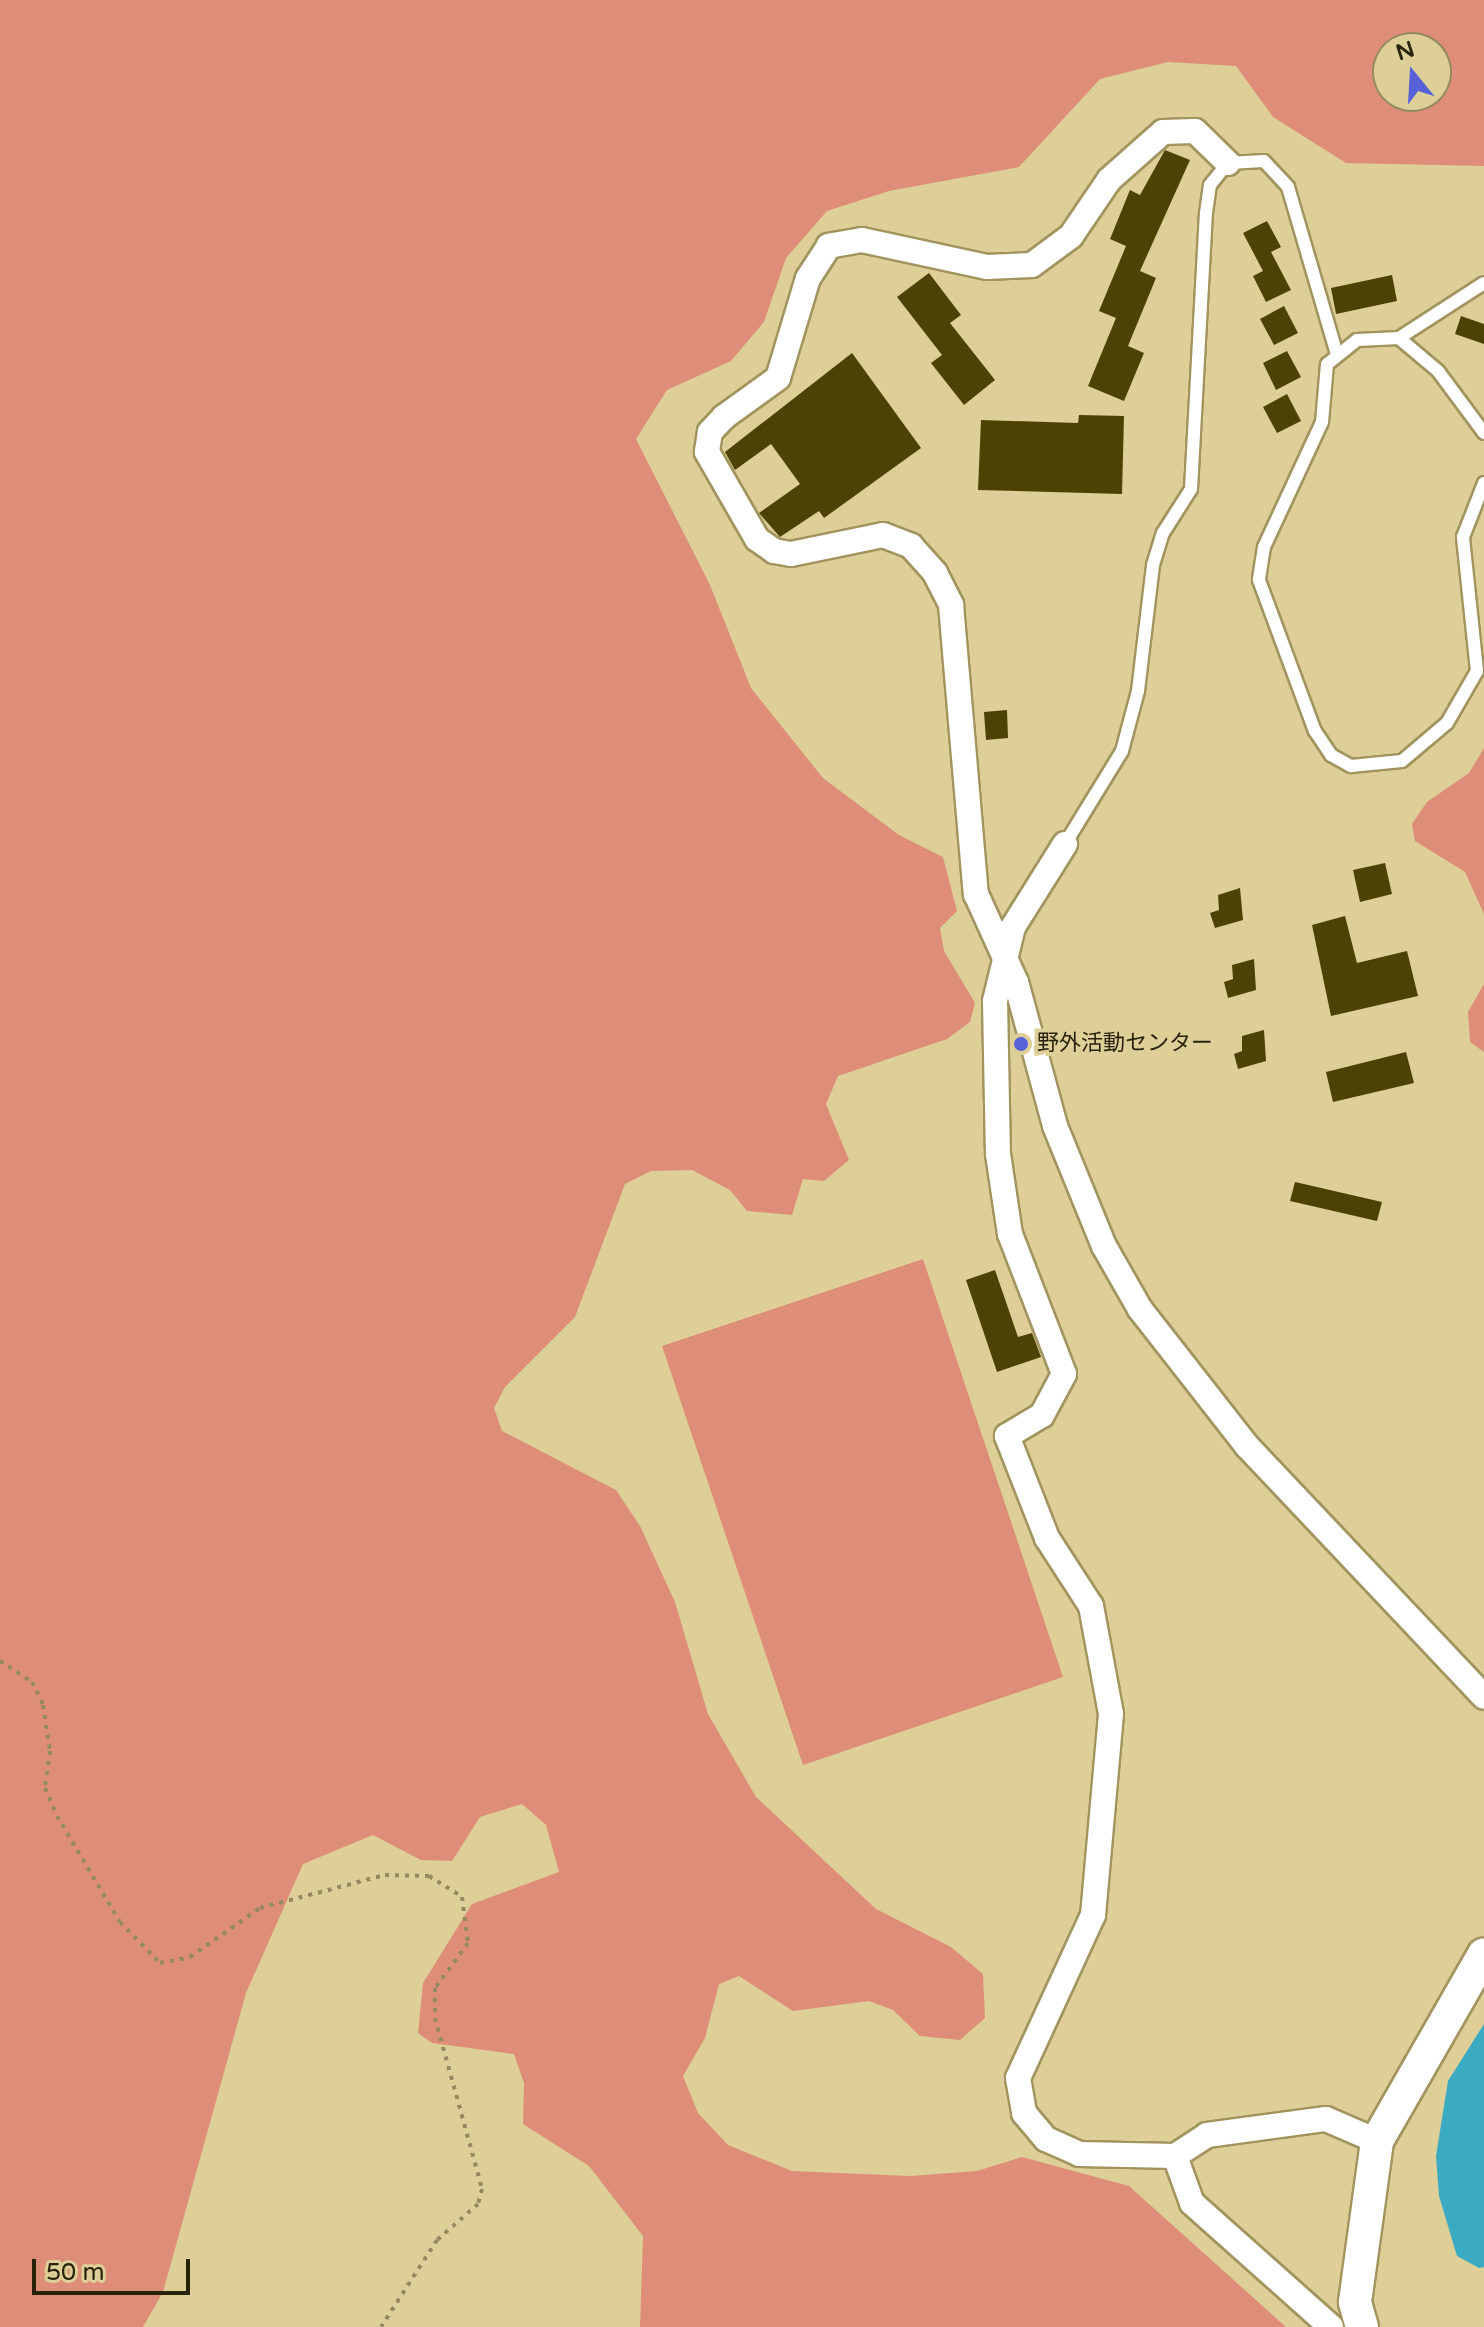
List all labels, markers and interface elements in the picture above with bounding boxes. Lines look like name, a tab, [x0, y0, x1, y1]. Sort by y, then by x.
north arrow	[1372, 32, 1452, 112]
text: N	[1393, 36, 1418, 66]
place label: 野外活動センター	[1037, 1031, 1213, 1057]
marker: 野外活動センター	[1012, 1035, 1030, 1053]
scale bar	[36, 2243, 194, 2293]
text: 50 m	[46, 2258, 104, 2287]

